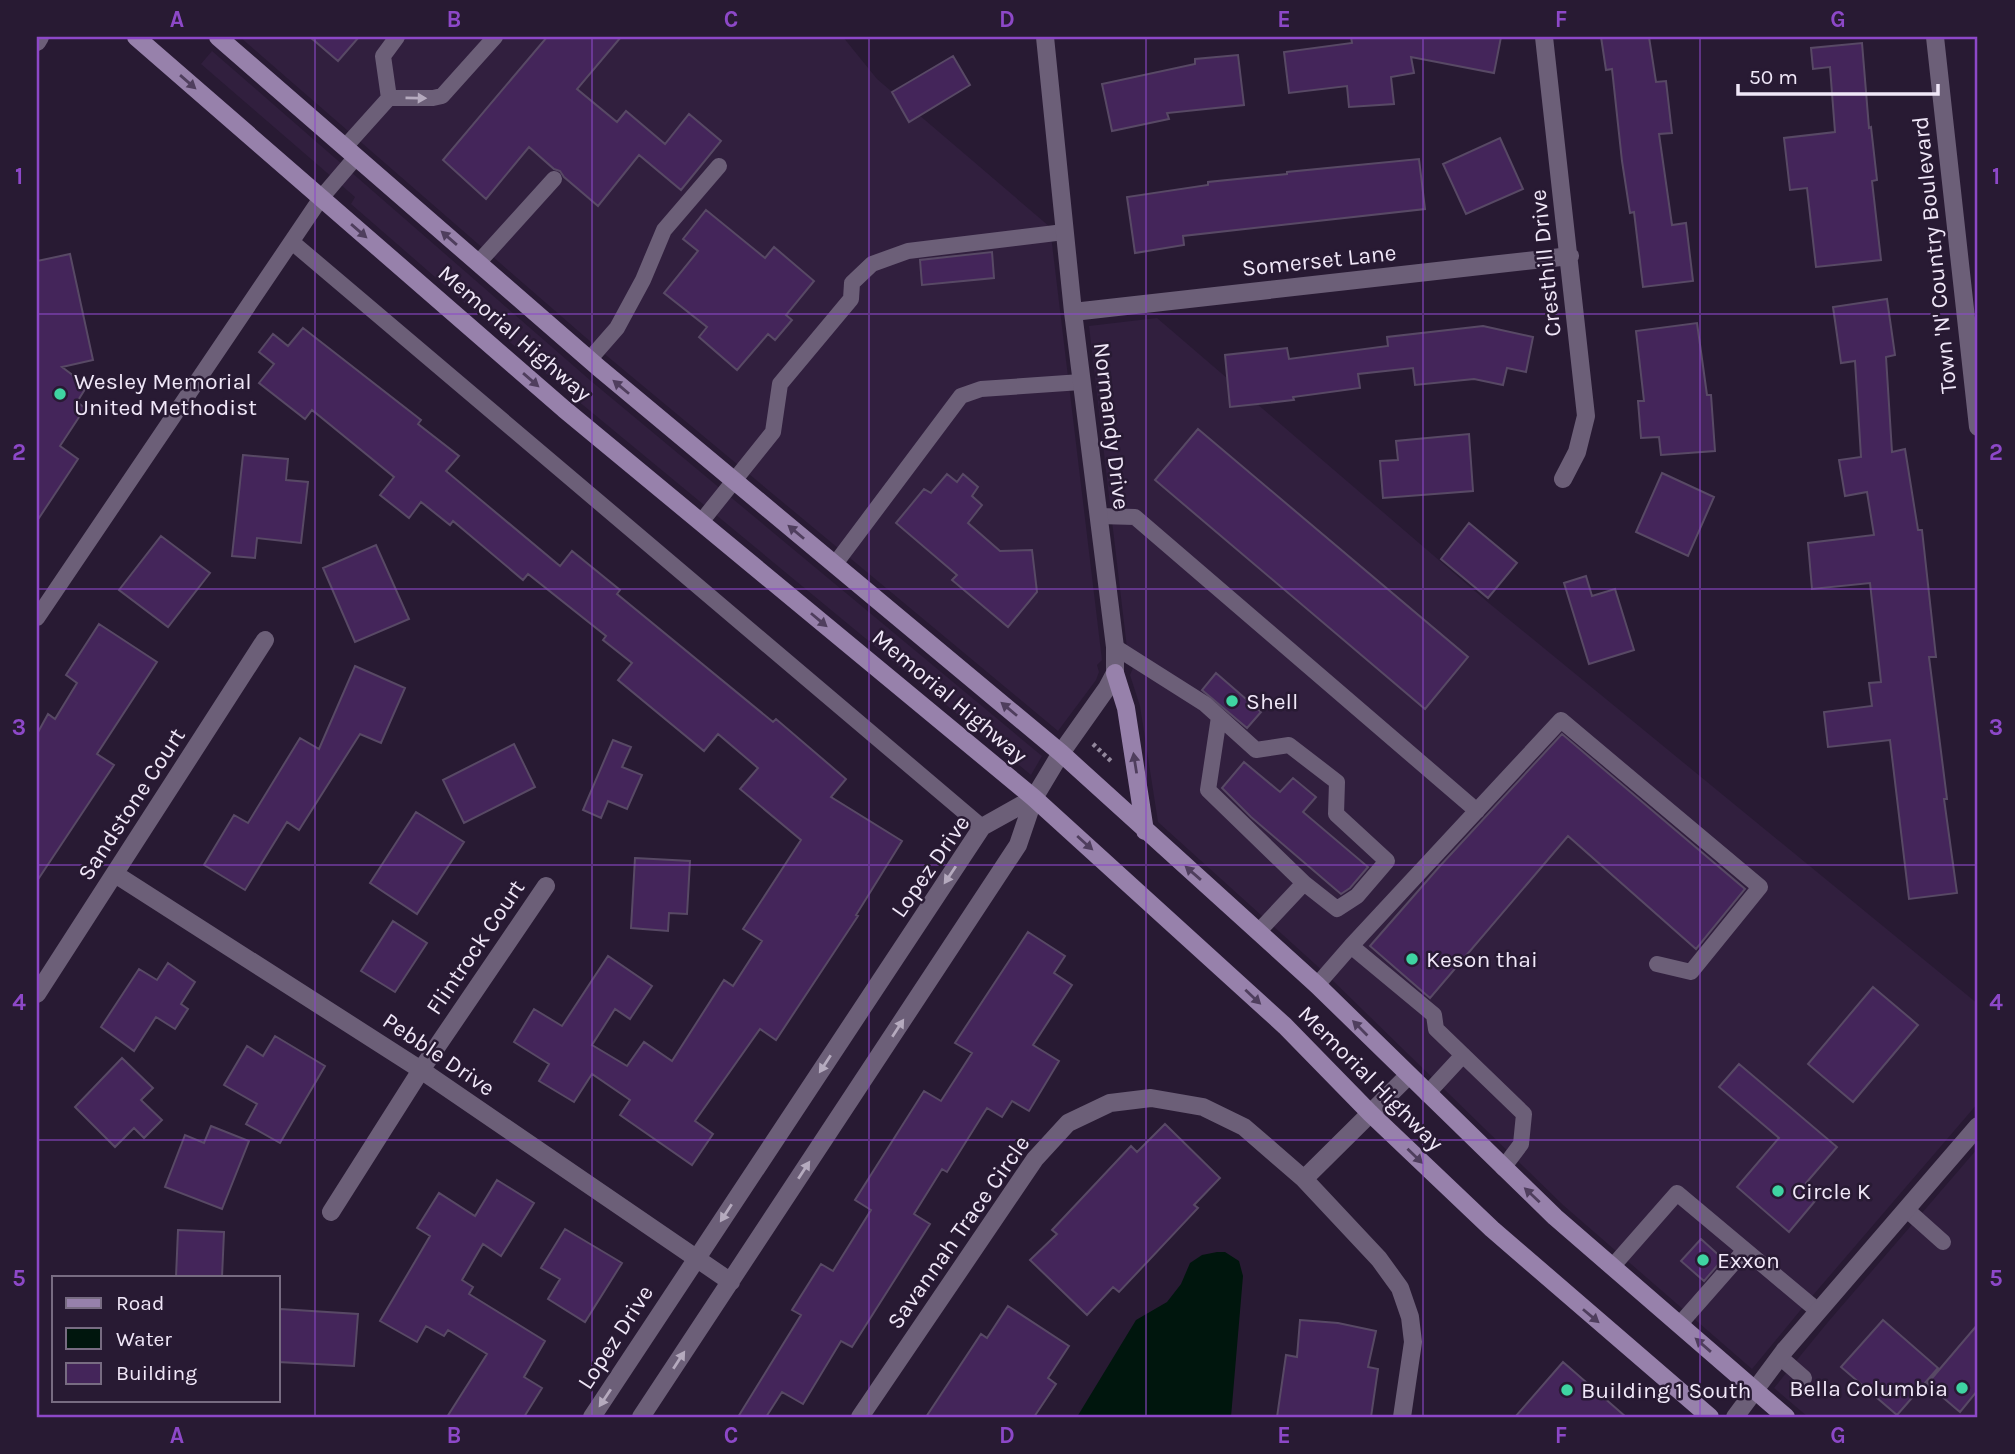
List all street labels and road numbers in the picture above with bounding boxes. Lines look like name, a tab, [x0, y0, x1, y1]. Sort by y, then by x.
street label: Town 'N' Country Boulevard	[1907, 115, 1962, 395]
street label: Cresthill Drive	[1524, 188, 1567, 338]
street label: Somerset Lane	[1240, 239, 1398, 282]
street label: Memorial Highway	[433, 259, 597, 407]
street label: Normandy Drive	[1088, 341, 1135, 511]
street label: Memorial Highway	[867, 624, 1033, 769]
street label: Sandstone Court	[72, 723, 191, 885]
street label: Lopez Drive	[885, 810, 976, 923]
street label: Flintrock Court	[420, 875, 531, 1020]
street label: Memorial Highway	[1292, 1000, 1449, 1157]
street label: Pebble Drive	[378, 1007, 500, 1102]
street label: Savannah Trace Circle	[881, 1130, 1035, 1334]
street label: Lopez Drive	[572, 1280, 659, 1394]

